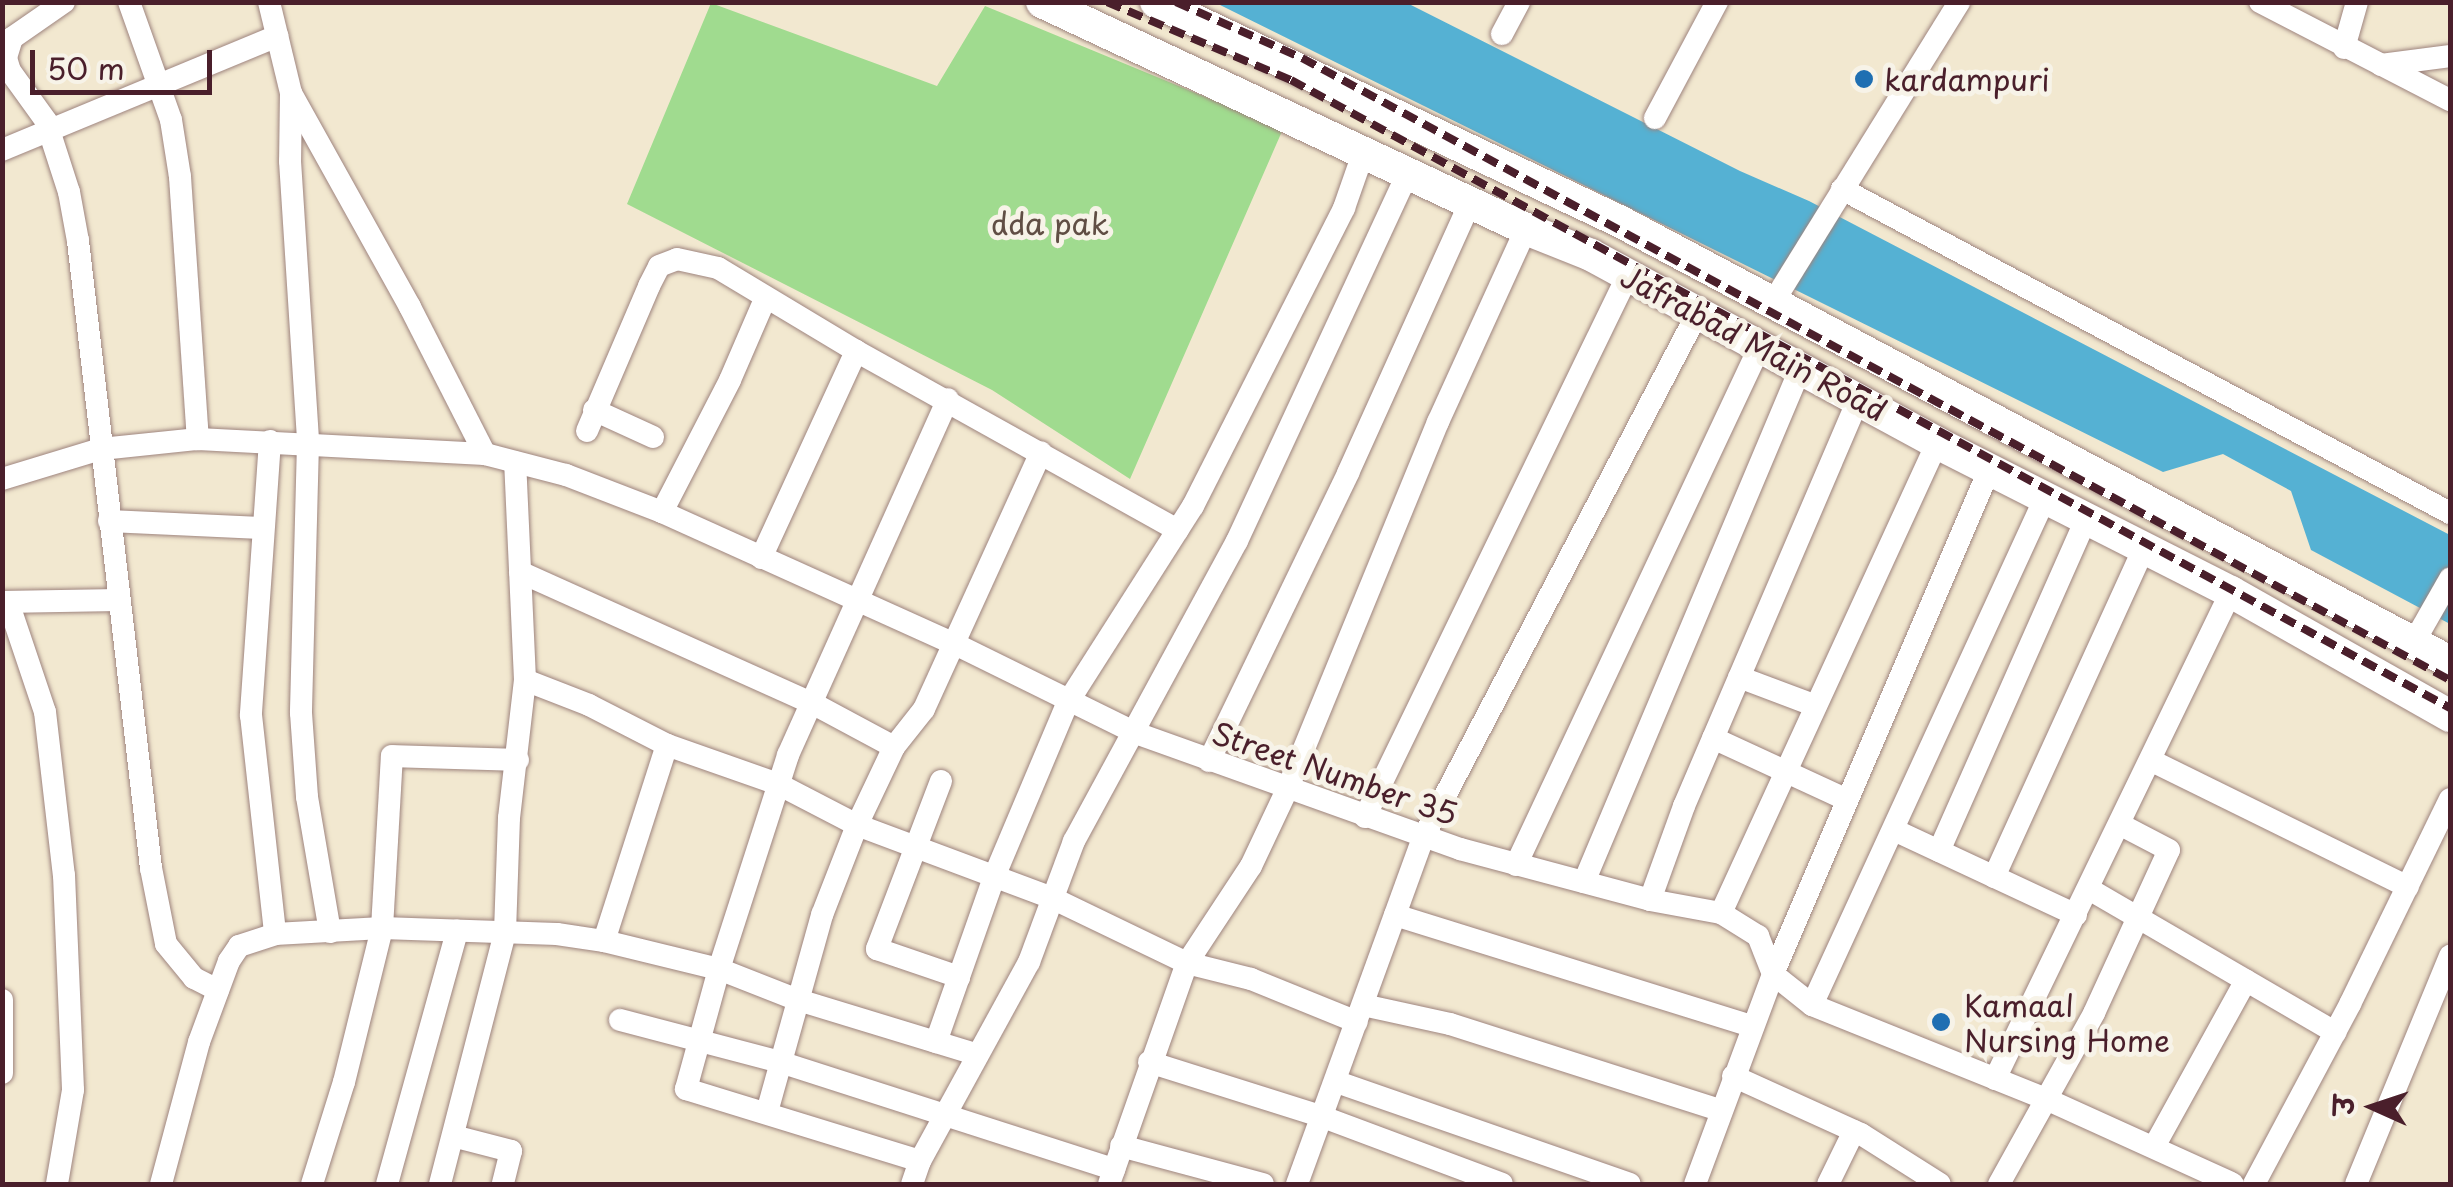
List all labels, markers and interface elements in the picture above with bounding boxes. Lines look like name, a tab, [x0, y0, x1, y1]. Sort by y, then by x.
scale bar	[35, 30, 218, 92]
text: 50 m	[47, 45, 125, 90]
place label: kardampuri	[1884, 61, 2050, 97]
marker: kardampuri	[1853, 68, 1875, 90]
park label: dda pak	[991, 205, 1109, 241]
street label: Jafrabad Main Road	[1615, 258, 1893, 428]
street label: Street Number 35	[1205, 713, 1465, 833]
place label: Kamaal Nursing Home	[1964, 987, 2170, 1058]
marker: Kamaal Nursing Home	[1928, 1009, 1954, 1035]
north arrow	[2323, 1057, 2423, 1157]
text: उ	[2321, 1095, 2365, 1116]

